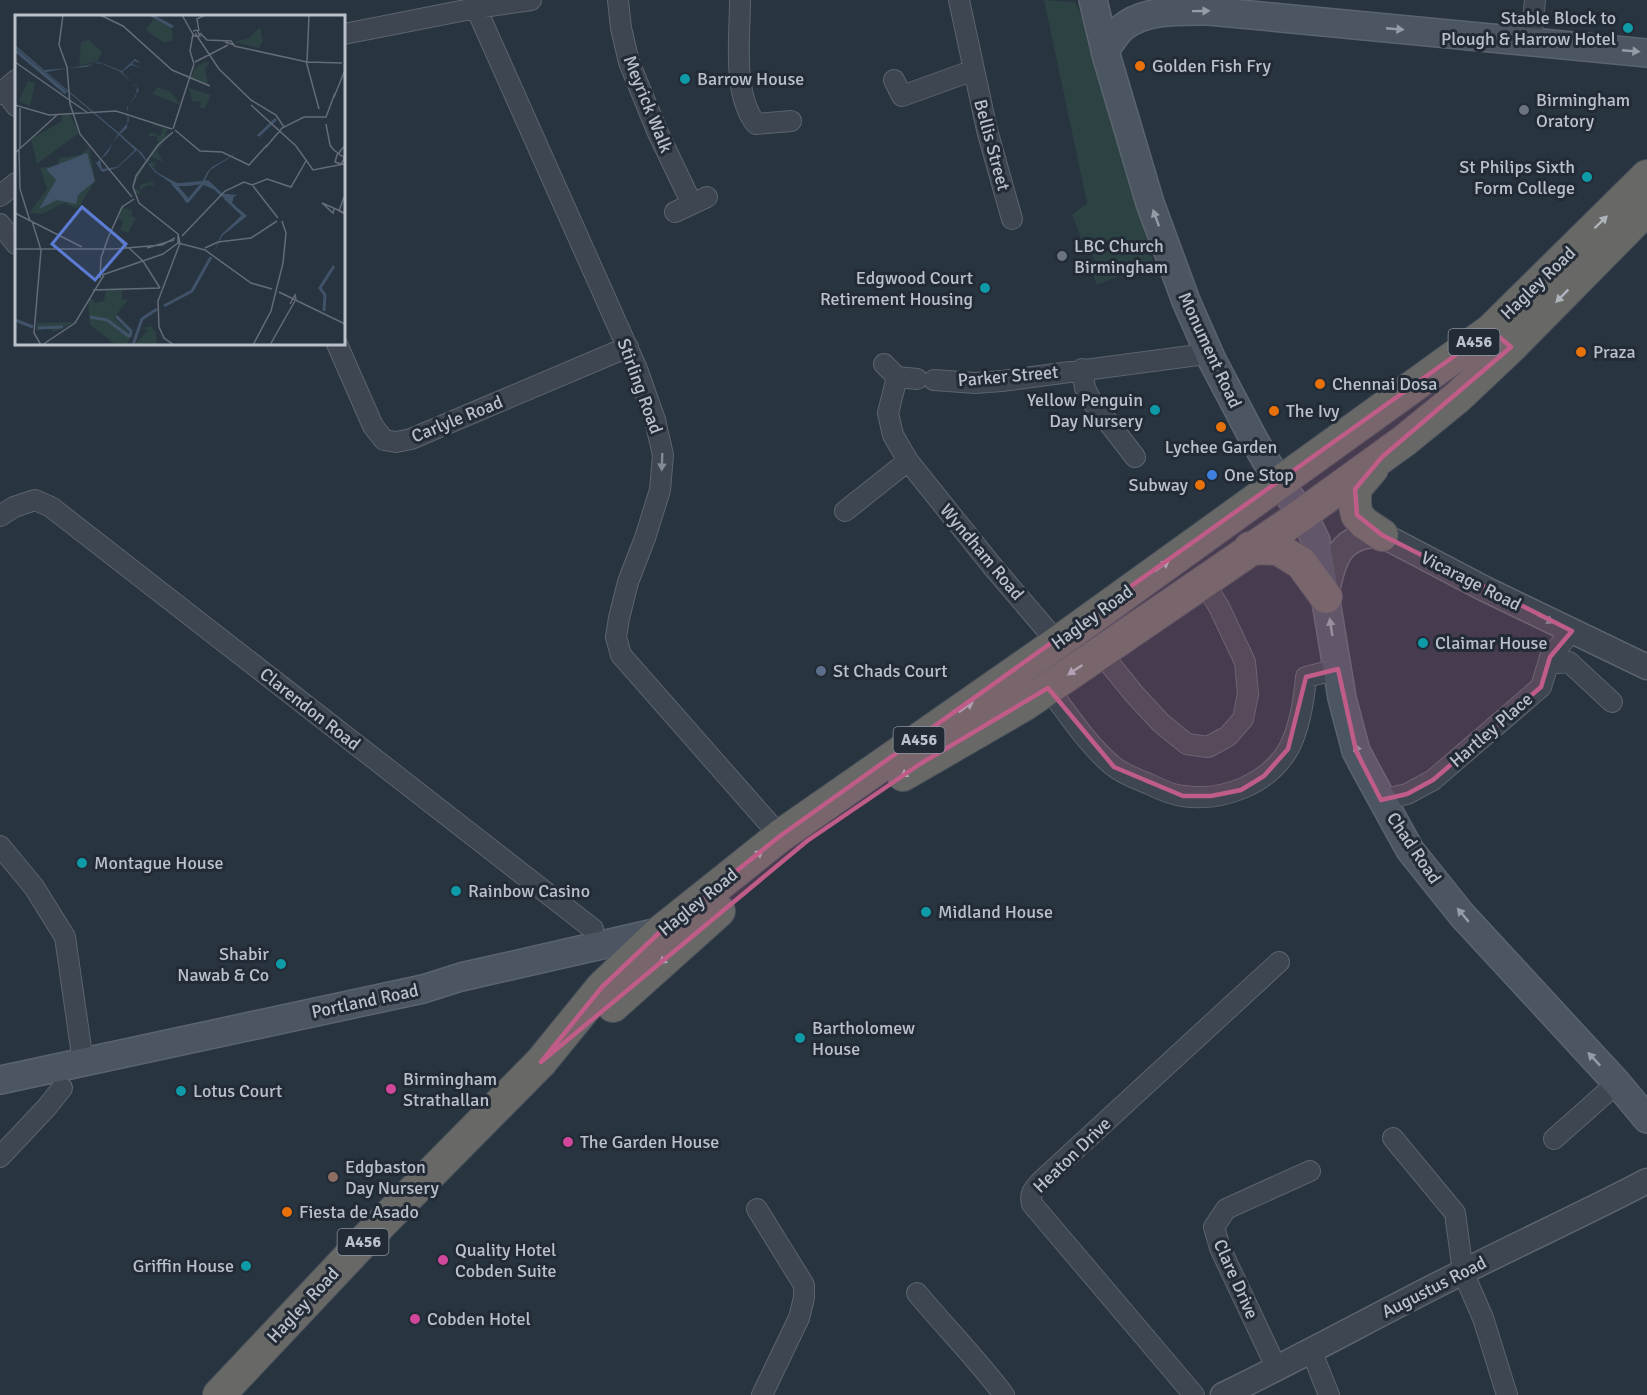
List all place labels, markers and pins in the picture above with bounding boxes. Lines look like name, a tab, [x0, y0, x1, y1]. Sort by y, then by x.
place label: Stable Block to Plough & Harrow Hotel	[1441, 7, 1616, 50]
marker: Stable Block to Plough & Harrow Hotel	[1621, 21, 1635, 35]
place label: Golden Fish Fry	[1152, 55, 1271, 77]
marker: Golden Fish Fry	[1133, 59, 1147, 73]
place label: Barrow House	[697, 68, 804, 90]
marker: Barrow House	[678, 72, 692, 86]
place label: Birmingham Oratory	[1536, 89, 1630, 132]
marker: Birmingham Oratory	[1517, 103, 1531, 117]
place label: St Philips Sixth Form College	[1459, 156, 1575, 199]
marker: St Philips Sixth Form College	[1580, 170, 1594, 184]
place label: LBC Church Birmingham	[1074, 235, 1168, 278]
marker: LBC Church Birmingham	[1055, 249, 1069, 263]
place label: Edgwood Court Retirement Housing	[820, 267, 973, 310]
marker: Edgwood Court Retirement Housing	[978, 281, 992, 295]
place label: Praza	[1593, 341, 1636, 363]
marker: Praza	[1574, 345, 1588, 359]
place label: Chennai Dosa	[1332, 373, 1437, 395]
marker: Chennai Dosa	[1313, 377, 1327, 391]
place label: Yellow Penguin Day Nursery	[1027, 389, 1144, 432]
place label: The Ivy	[1286, 400, 1340, 422]
marker: Yellow Penguin Day Nursery	[1148, 403, 1162, 417]
marker: The Ivy	[1267, 404, 1281, 418]
marker: Lychee Garden	[1214, 420, 1228, 434]
place label: Lychee Garden	[1165, 436, 1277, 458]
place label: One Stop	[1224, 464, 1294, 486]
marker: One Stop	[1205, 468, 1219, 482]
place label: Subway	[1129, 474, 1189, 496]
marker: Subway	[1193, 478, 1207, 492]
place label: Claimar House	[1435, 632, 1548, 654]
marker: Claimar House	[1416, 636, 1430, 650]
place label: St Chads Court	[833, 660, 948, 682]
marker: St Chads Court	[814, 664, 828, 678]
place label: Montague House	[94, 852, 224, 874]
marker: Montague House	[75, 856, 89, 870]
place label: Rainbow Casino	[468, 880, 590, 902]
marker: Rainbow Casino	[449, 884, 463, 898]
place label: Midland House	[938, 901, 1053, 923]
marker: Midland House	[919, 905, 933, 919]
place label: Shabir Nawab & Co	[177, 943, 269, 986]
marker: Shabir Nawab & Co	[274, 957, 288, 971]
place label: Bartholomew House	[812, 1017, 915, 1060]
marker: Bartholomew House	[793, 1031, 807, 1045]
place label: Birmingham Strathallan	[403, 1068, 497, 1111]
place label: Lotus Court	[193, 1080, 282, 1102]
marker: Birmingham Strathallan	[384, 1082, 398, 1096]
marker: Lotus Court	[174, 1084, 188, 1098]
place label: The Garden House	[580, 1131, 719, 1153]
marker: The Garden House	[561, 1135, 575, 1149]
place label: Edgbaston Day Nursery	[345, 1156, 439, 1199]
marker: Edgbaston Day Nursery	[326, 1170, 340, 1184]
place label: Fiesta de Asado	[299, 1201, 419, 1223]
marker: Fiesta de Asado	[280, 1205, 294, 1219]
place label: Quality Hotel Cobden Suite	[455, 1239, 557, 1282]
marker: Quality Hotel Cobden Suite	[436, 1253, 450, 1267]
place label: Griffin House	[133, 1255, 234, 1277]
marker: Griffin House	[239, 1259, 253, 1273]
place label: Cobden Hotel	[427, 1308, 531, 1330]
marker: Cobden Hotel	[408, 1312, 422, 1326]

